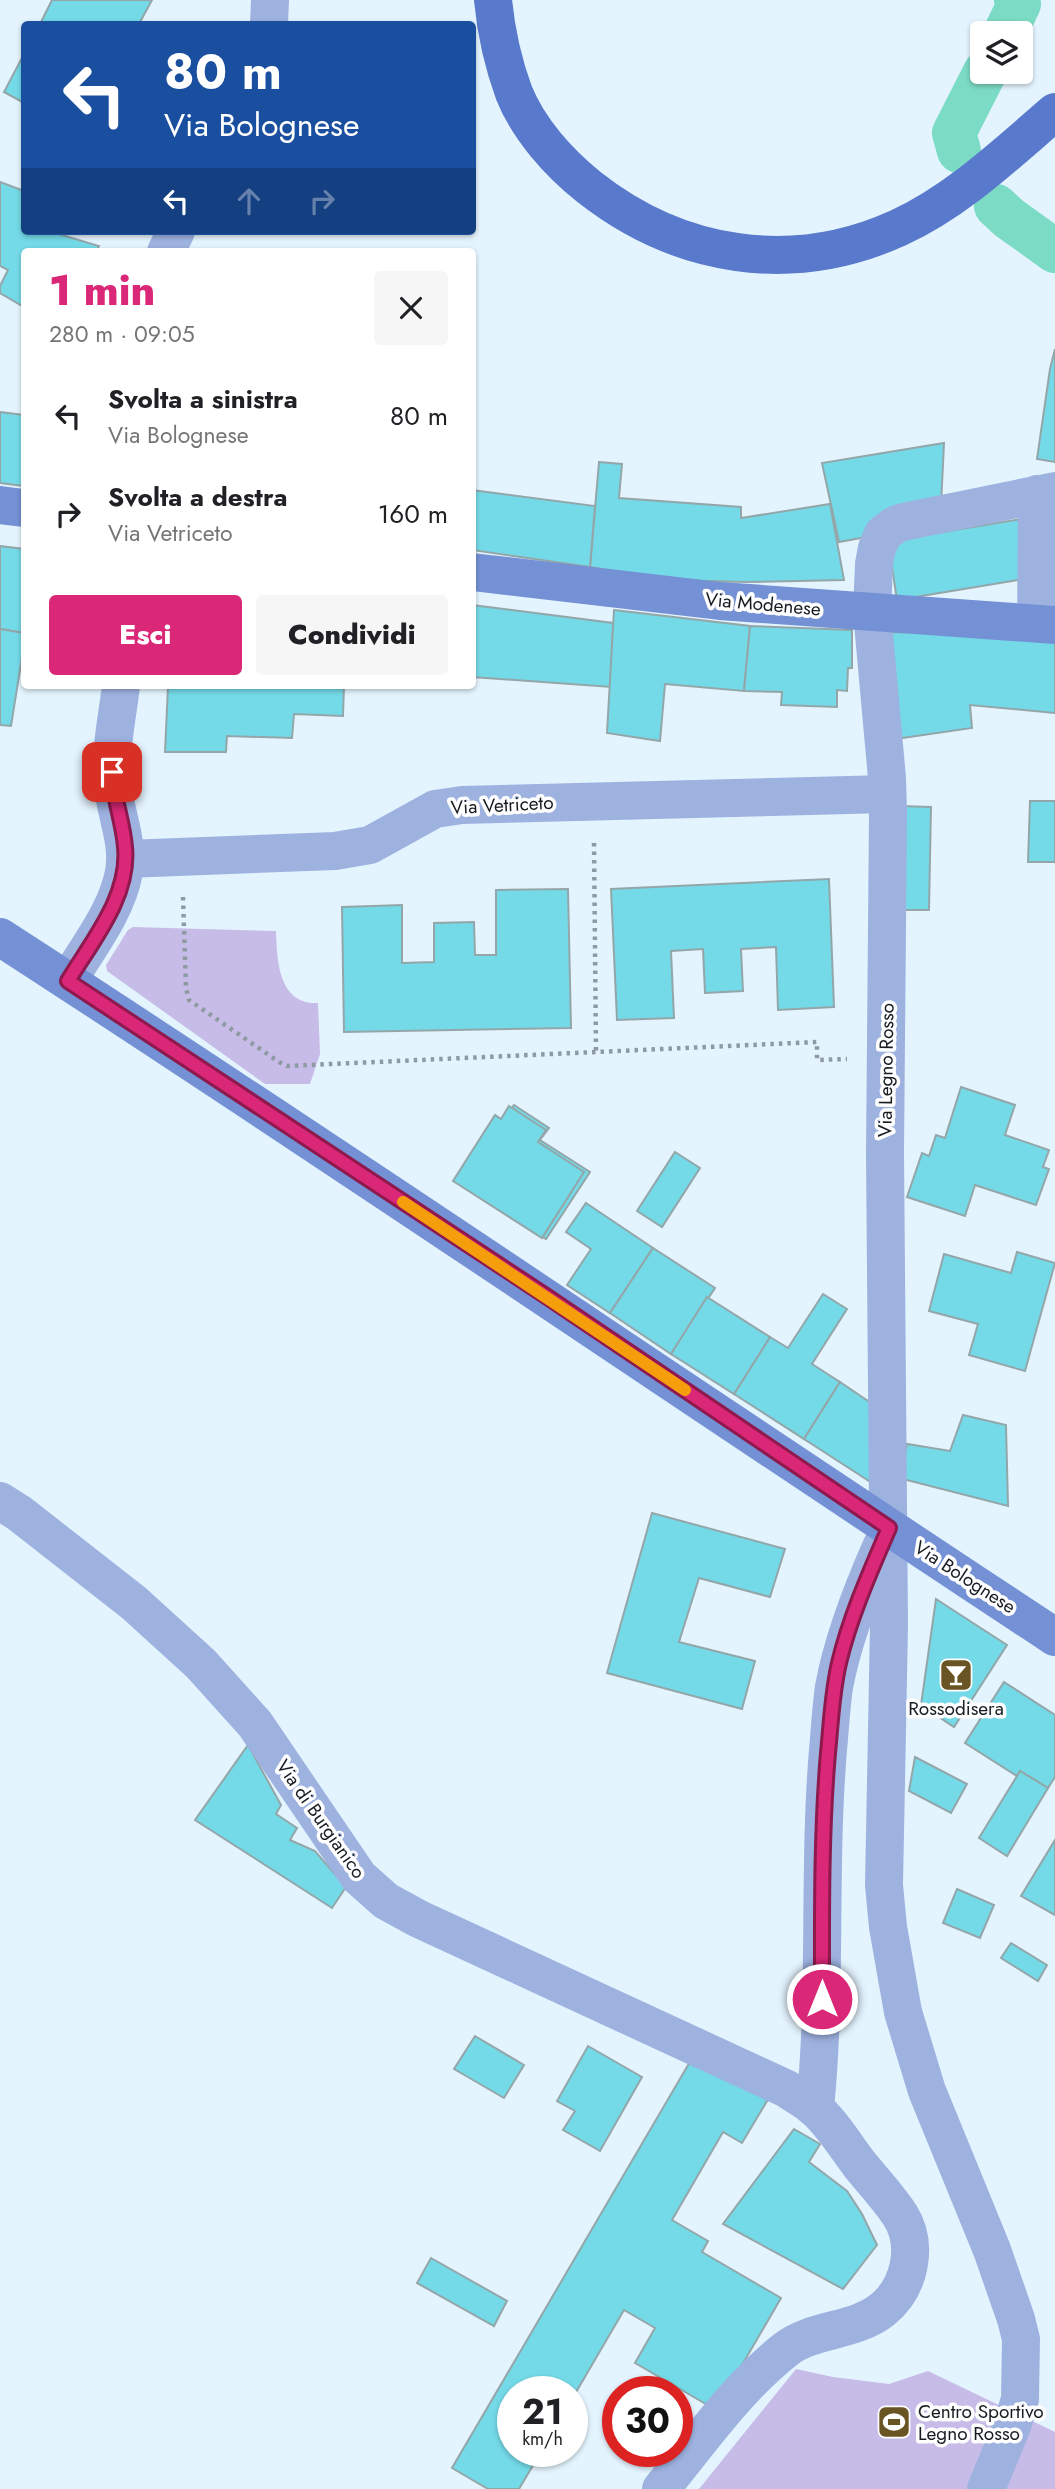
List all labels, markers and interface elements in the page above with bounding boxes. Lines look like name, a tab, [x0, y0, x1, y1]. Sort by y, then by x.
map controls	[970, 21, 1033, 84]
button: layers	[970, 21, 1033, 84]
text: 80 m	[164, 37, 282, 107]
icon: left	[49, 49, 140, 140]
text: Via Bolognese	[164, 102, 360, 148]
icon: left	[157, 182, 195, 220]
icon: ahead	[230, 182, 268, 220]
icon: right	[303, 182, 341, 220]
text: 1 min	[49, 260, 155, 321]
button: close	[374, 271, 448, 345]
text: 280 m · 09:05	[49, 317, 195, 351]
text: Svolta a sinistra	[108, 380, 298, 418]
icon: left	[49, 397, 87, 435]
text: 80 m	[390, 397, 448, 435]
text: Via Bolognese	[108, 418, 249, 452]
text: Svolta a destra	[108, 478, 288, 516]
icon: right	[49, 495, 87, 533]
text: 160 m	[378, 495, 448, 533]
text: Via Vetriceto	[108, 516, 233, 550]
street label: Via Modenese	[704, 586, 822, 623]
button: Esci	[49, 595, 242, 675]
button: Condividi	[256, 595, 448, 675]
pin	[82, 742, 142, 802]
icon: arrive	[93, 753, 131, 791]
street label: Via Vetriceto	[450, 789, 554, 821]
street label: Via Legno Rosso	[871, 1003, 901, 1137]
street label: Via Bolognese	[909, 1534, 1021, 1620]
bar icon: Rossodisera	[937, 1656, 975, 1694]
place label: Rossodisera	[908, 1695, 1004, 1722]
street label: Via di Burgianico	[270, 1754, 372, 1884]
position arrow	[785, 1962, 859, 2036]
speed limit sign: 30	[602, 2376, 693, 2467]
text: 21	[522, 2387, 563, 2437]
place label: Centro Sportivo Legno Rosso	[918, 2398, 1044, 2447]
sports icon: Centro Sportivo Legno Rosso	[875, 2403, 913, 2441]
text: km/h	[522, 2426, 563, 2452]

